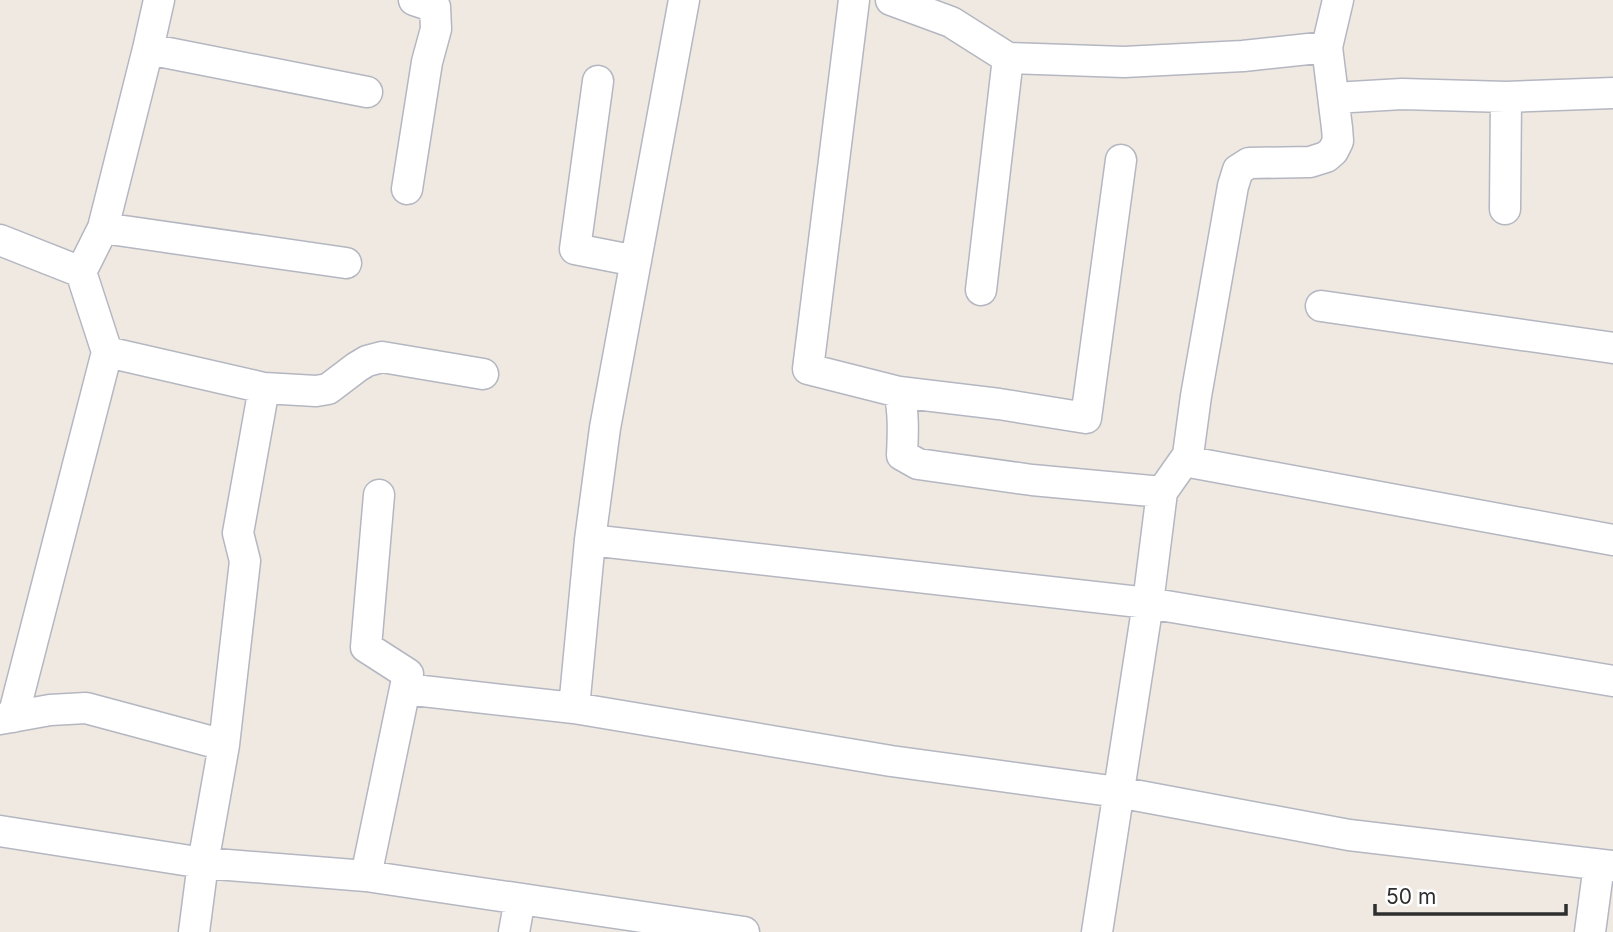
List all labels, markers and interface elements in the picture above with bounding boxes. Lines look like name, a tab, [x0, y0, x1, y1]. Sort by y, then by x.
scale bar	[1375, 872, 1566, 916]
text: 50 m	[1386, 884, 1436, 909]

